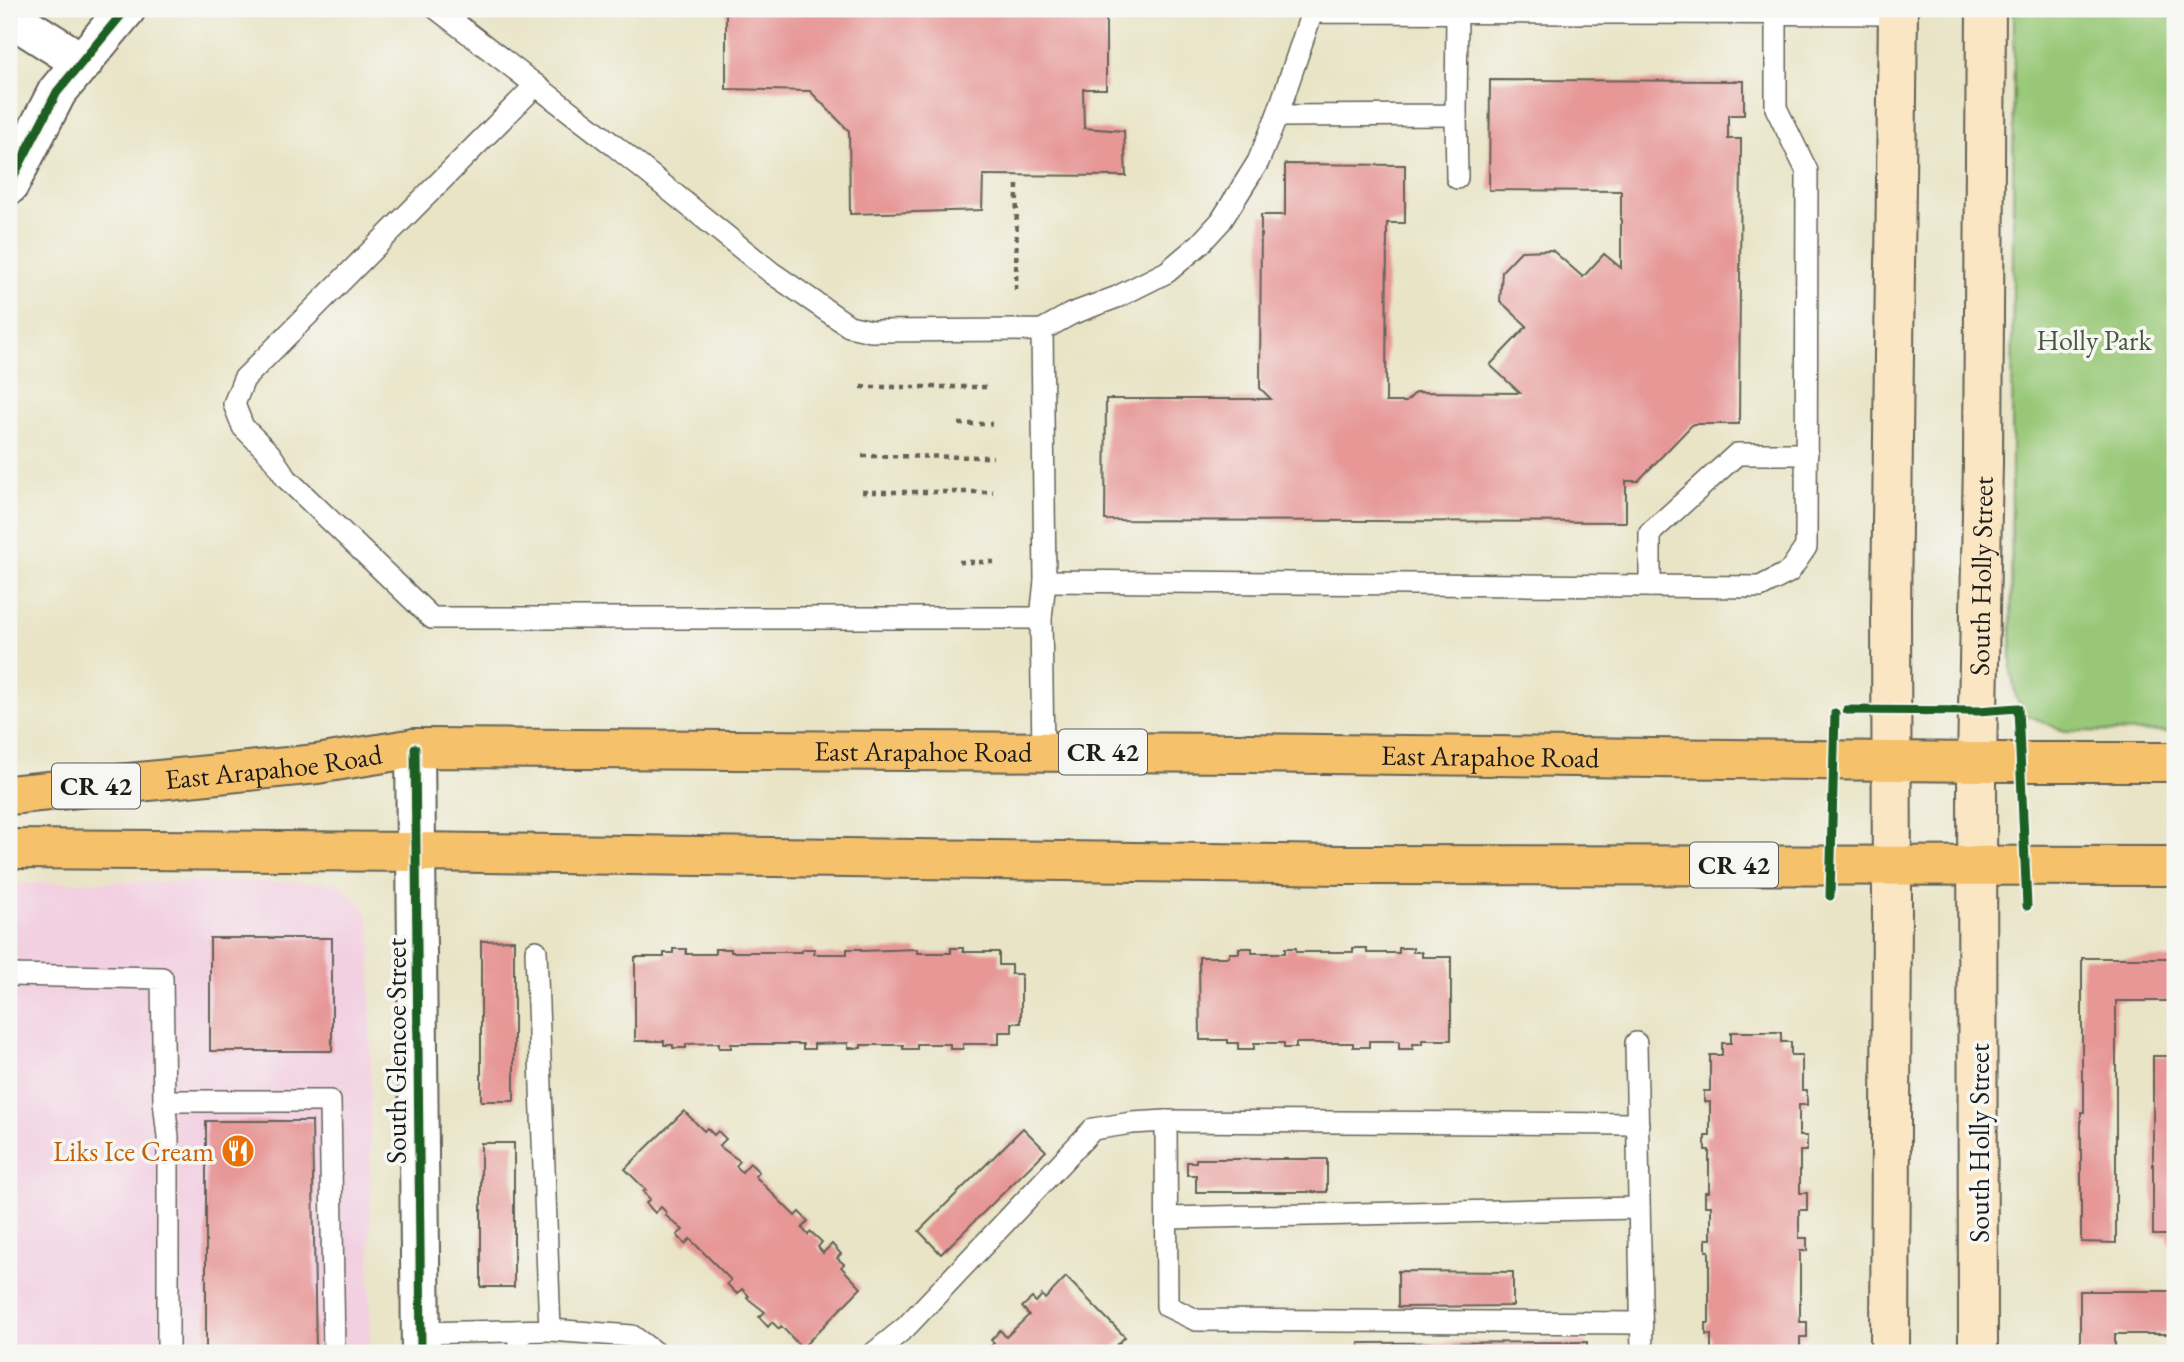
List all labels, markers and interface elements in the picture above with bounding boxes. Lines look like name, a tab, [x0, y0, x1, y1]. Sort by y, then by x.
park label: Holly Park	[2036, 322, 2152, 358]
street label: South Holly Street	[1961, 476, 2001, 676]
road number: CR 42	[1059, 730, 1147, 774]
street label: East Arapahoe Road	[814, 732, 1033, 770]
street label: East Arapahoe Road	[163, 736, 385, 797]
street label: East Arapahoe Road	[1381, 737, 1600, 775]
road number: CR 42	[52, 764, 140, 808]
road number: CR 42	[1690, 842, 1778, 888]
street label: South Glencoe Street	[378, 938, 414, 1164]
street label: South Holly Street	[1961, 1043, 1997, 1243]
restaurant icon: Liks Ice Cream	[219, 1132, 257, 1170]
place label: Liks Ice Cream	[53, 1133, 214, 1169]

